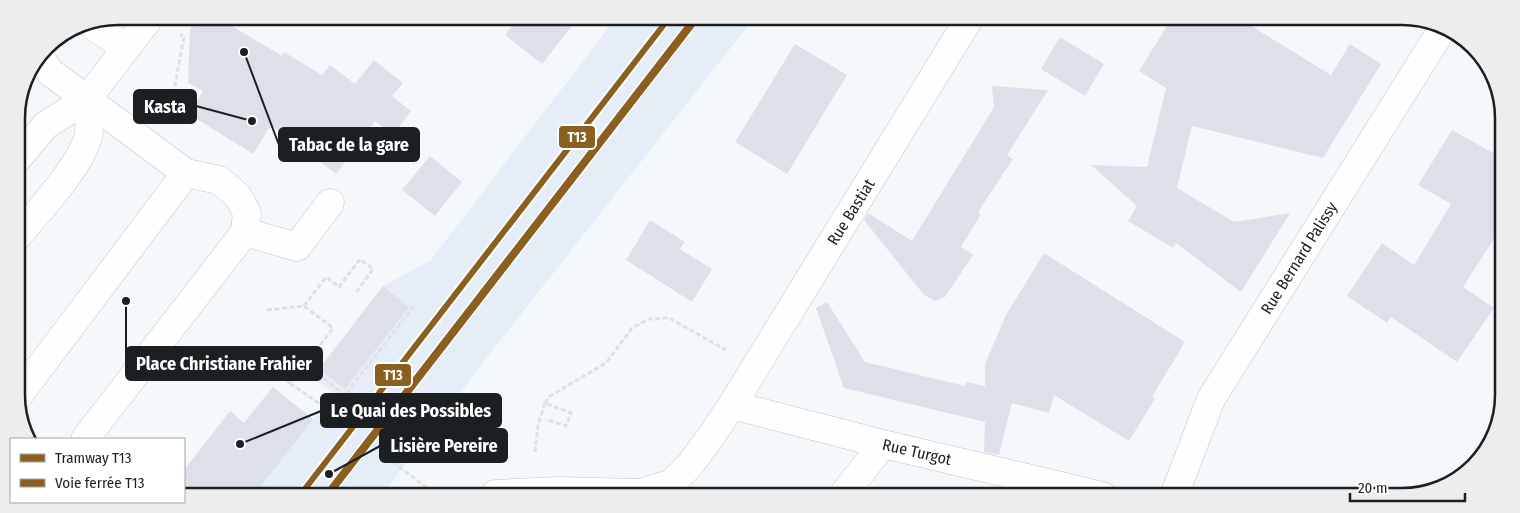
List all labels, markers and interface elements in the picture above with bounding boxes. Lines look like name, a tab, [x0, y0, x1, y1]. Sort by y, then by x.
callout: Kasta	[134, 90, 196, 123]
text: Kasta	[144, 96, 186, 118]
line badge: T13	[558, 125, 596, 149]
callout: Tabac de la gare	[279, 128, 419, 161]
text: T13	[567, 129, 587, 146]
text: Tabac de la gare	[289, 134, 409, 156]
street label: Rue Bastiat	[823, 175, 879, 249]
street label: Rue Bernard Palissy	[1257, 198, 1342, 318]
callout: Place Christiane Frahier	[126, 347, 322, 380]
text: Place Christiane Frahier	[136, 353, 312, 375]
line badge: T13	[374, 363, 412, 387]
text: T13	[383, 367, 403, 384]
callout: Le Quai des Possibles	[321, 394, 501, 427]
text: Le Quai des Possibles	[331, 400, 491, 422]
callout: Lisière Pereire	[380, 429, 507, 462]
text: Lisière Pereire	[390, 435, 498, 457]
street label: Rue Turgot	[881, 435, 954, 469]
legend	[10, 438, 185, 503]
text: Tramway T13	[55, 449, 132, 467]
scale bar	[1350, 470, 1465, 502]
text: Voie ferrée T13	[55, 474, 145, 492]
text: 20 m	[1358, 479, 1388, 497]

